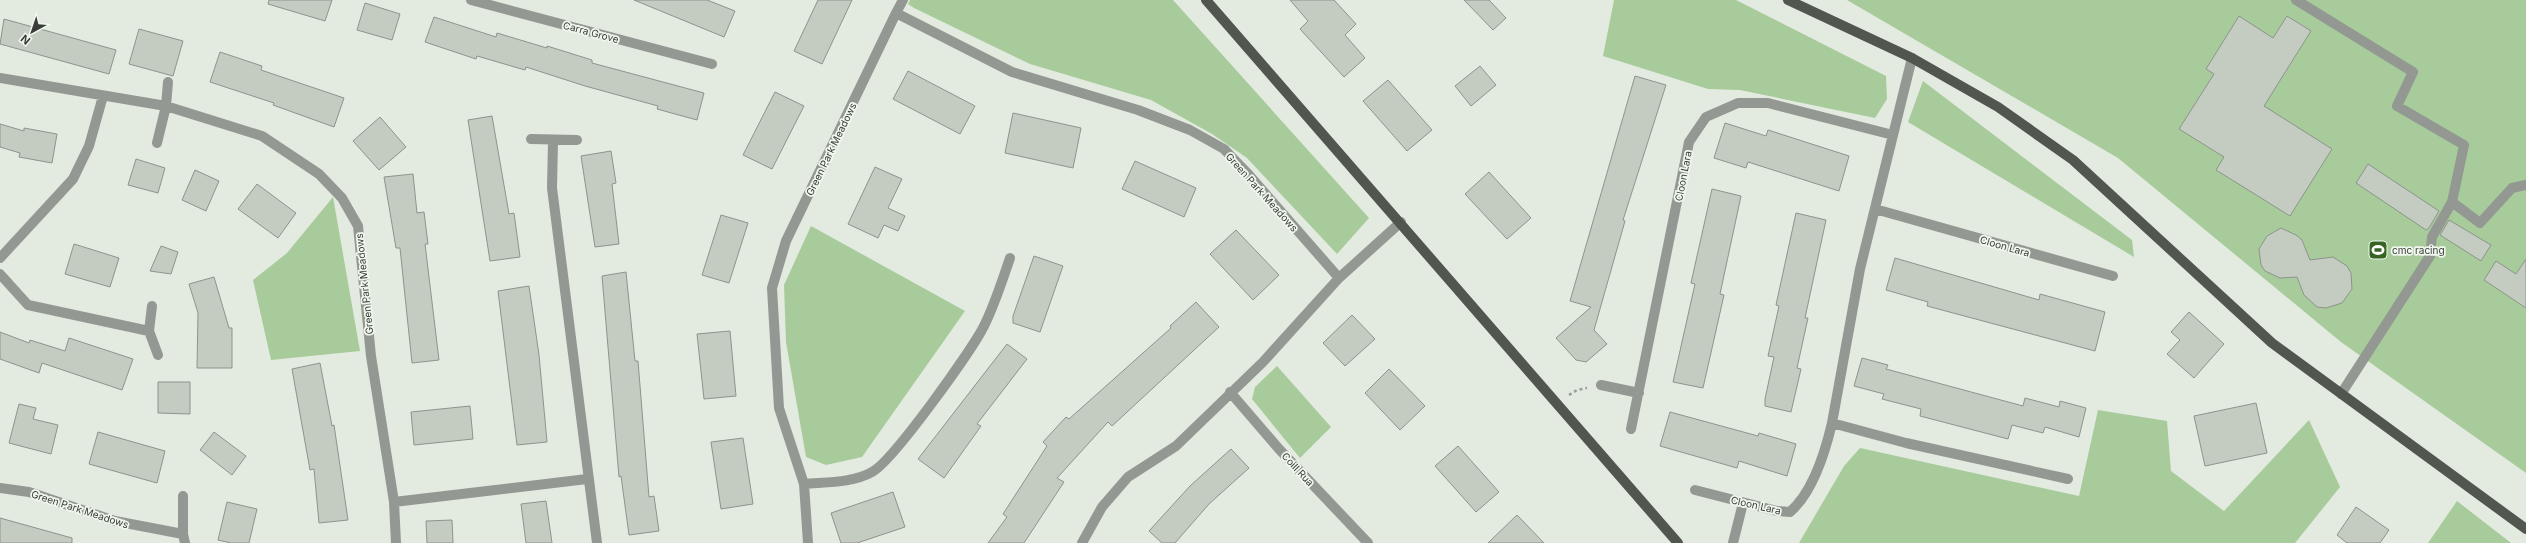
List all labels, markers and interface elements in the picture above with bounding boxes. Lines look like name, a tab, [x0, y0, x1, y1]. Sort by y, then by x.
north arrow	[12, 12, 52, 52]
street label: Carra Grove	[562, 19, 620, 45]
text: N	[18, 32, 33, 48]
street label: Green Park Meadows	[803, 101, 859, 197]
street label: Green Park Meadows	[1224, 150, 1300, 234]
street label: Cloon Lara	[1672, 150, 1694, 202]
street label: Green Park Meadows	[353, 233, 375, 335]
street label: Cloon Lara	[1979, 233, 2031, 259]
sports icon: cmc racing	[2367, 239, 2389, 261]
place label: cmc racing	[2392, 244, 2445, 256]
street label: Coill Rua	[1280, 450, 1316, 488]
street label: Green Park Meadows	[30, 488, 130, 530]
street label: Cloon Lara	[1730, 493, 1782, 517]

